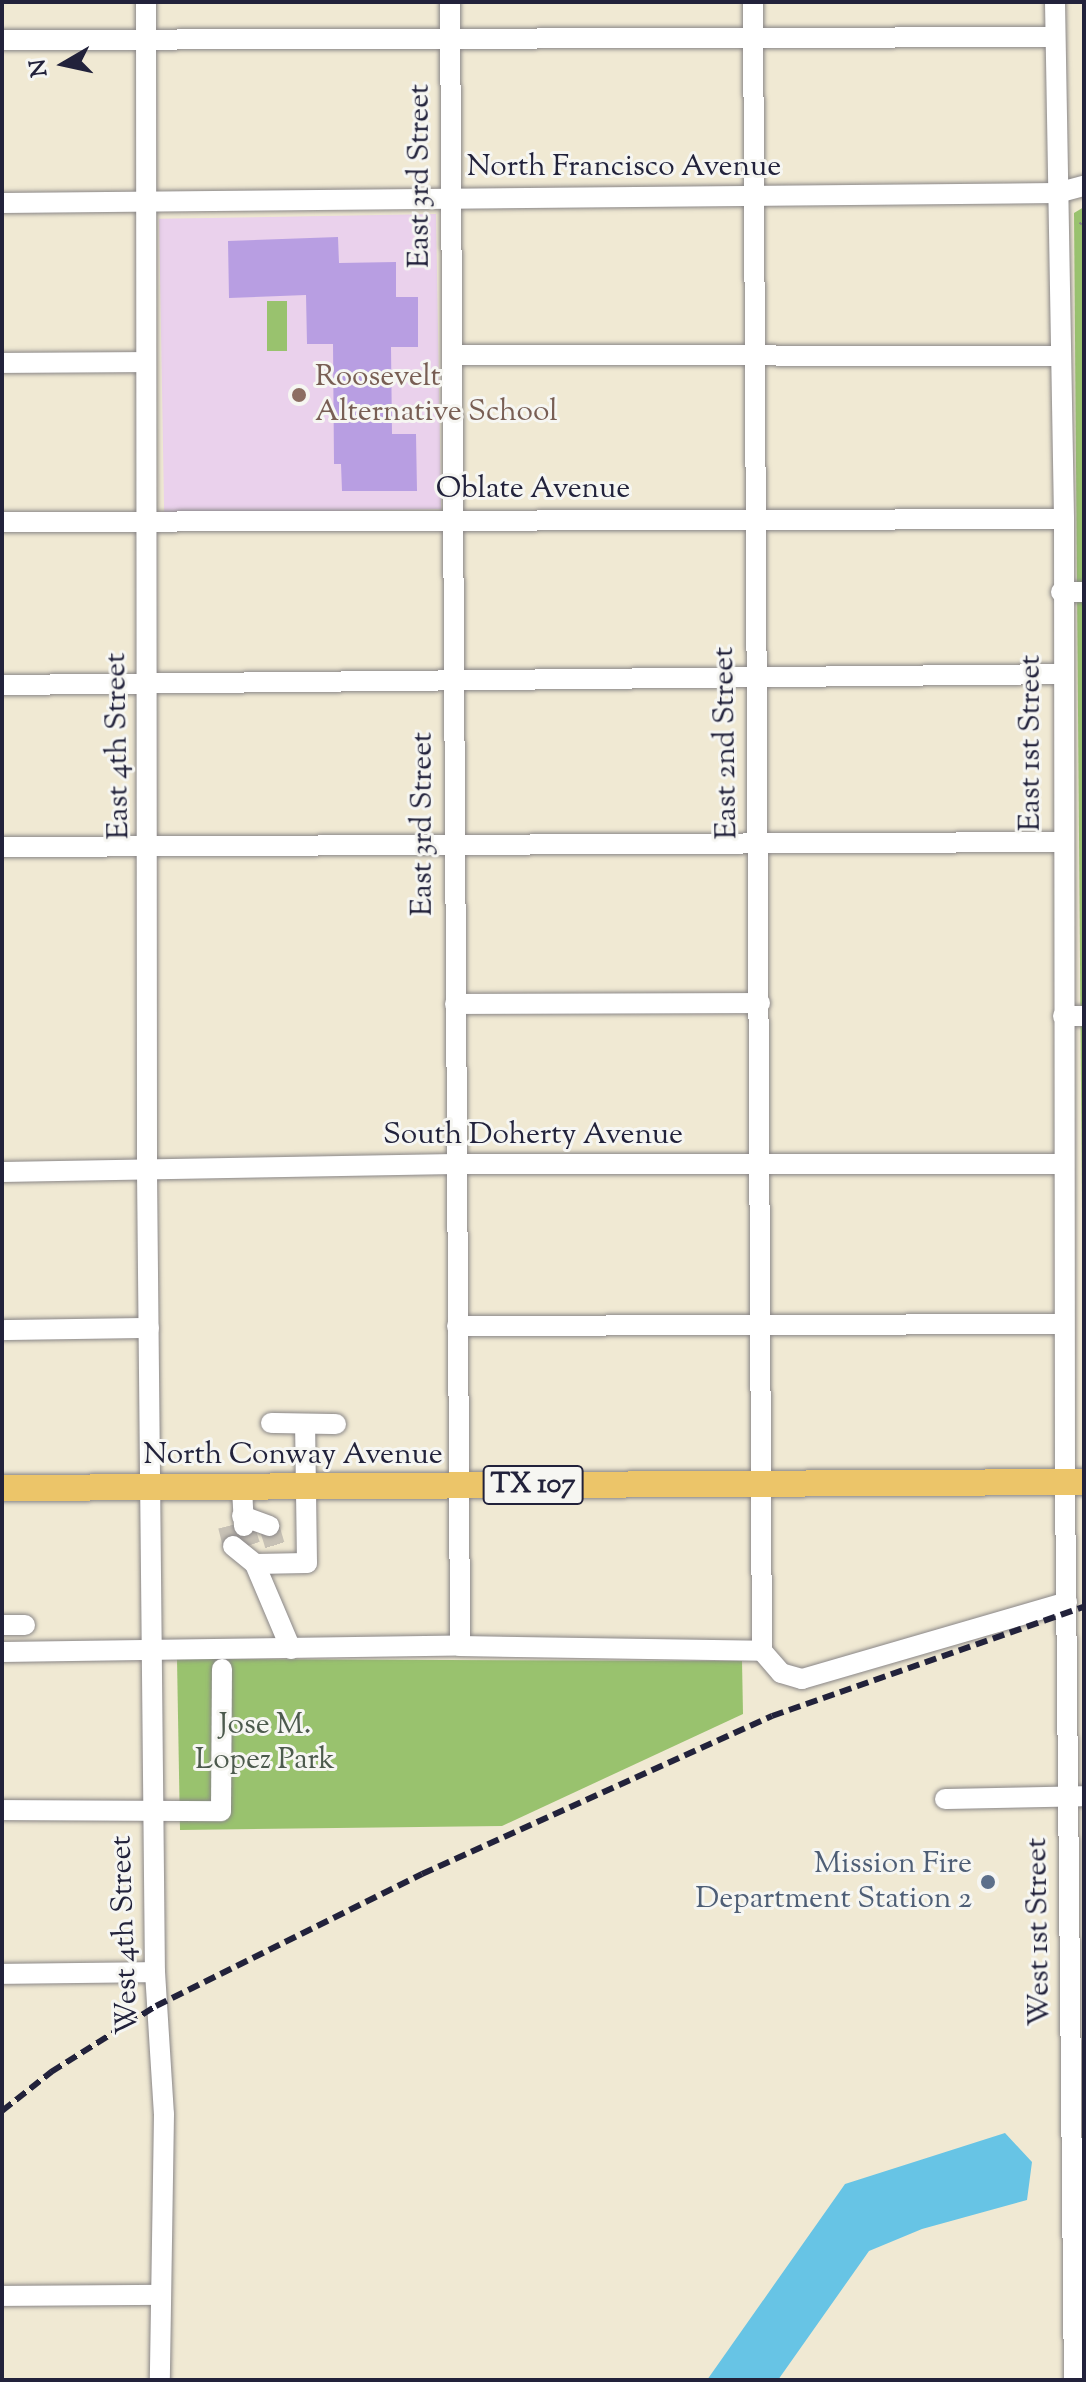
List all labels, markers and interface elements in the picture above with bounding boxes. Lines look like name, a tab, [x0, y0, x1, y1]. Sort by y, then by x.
north arrow	[24, 24, 104, 104]
text: N	[23, 57, 57, 79]
street label: East 3rd Street	[403, 84, 439, 268]
street label: North Francisco Avenue	[467, 150, 781, 186]
place label: Roosevelt Alternative School	[315, 360, 558, 430]
marker: Roosevelt Alternative School	[290, 386, 308, 404]
street label: Oblate Avenue	[436, 472, 630, 508]
street label: East 2nd Street	[707, 646, 747, 840]
street label: East 4th Street	[99, 652, 139, 840]
street label: East 1st Street	[1014, 655, 1050, 831]
street label: East 3rd Street	[406, 732, 442, 916]
street label: South Doherty Avenue	[383, 1118, 683, 1154]
street label: North Conway Avenue	[143, 1438, 443, 1474]
road number: TX 107	[481, 1461, 585, 1509]
park label: Jose M. Lopez Park	[195, 1708, 335, 1778]
street label: West 4th Street	[105, 1835, 147, 2035]
street label: West 1st Street	[1020, 1837, 1060, 2027]
place label: Mission Fire Department Station 2	[696, 1847, 972, 1918]
marker: Mission Fire Department Station 2	[979, 1873, 997, 1891]

